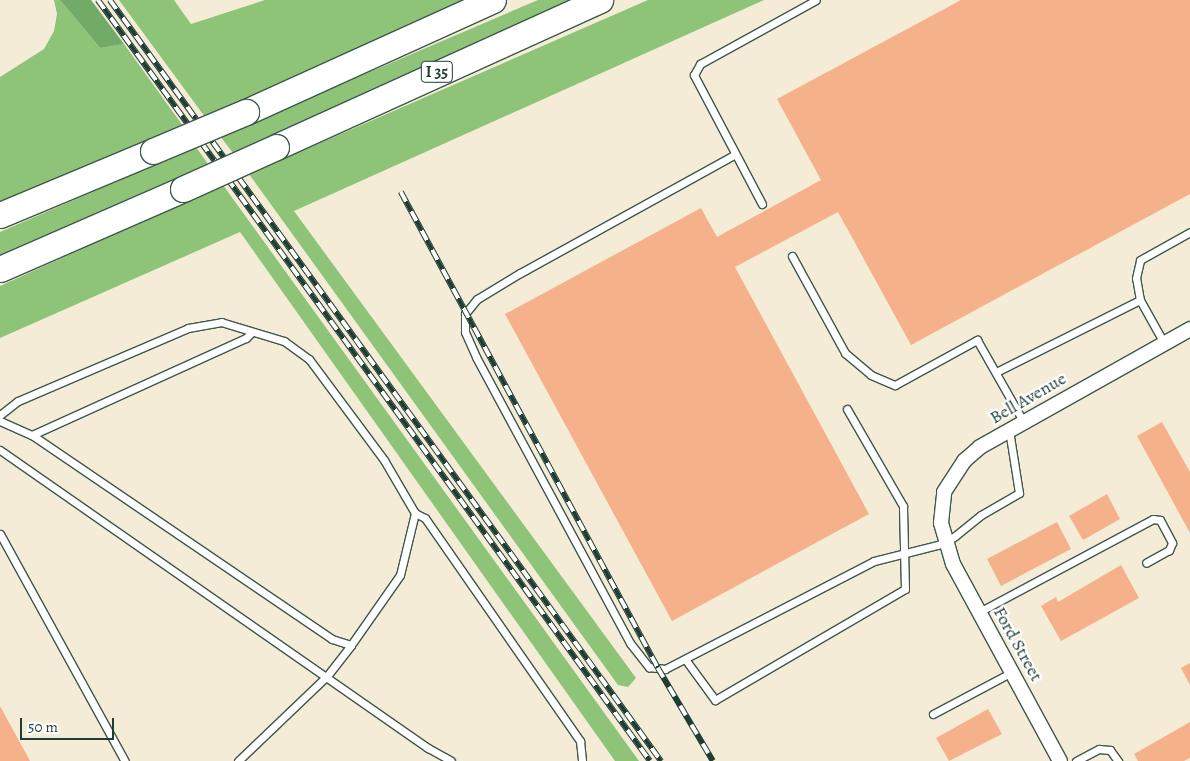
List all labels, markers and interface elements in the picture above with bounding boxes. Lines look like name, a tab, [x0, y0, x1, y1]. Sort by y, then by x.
road number: I 35	[421, 58, 453, 86]
street label: Bell Avenue	[986, 368, 1070, 428]
street label: Ford Street	[989, 603, 1047, 685]
scale bar	[22, 708, 116, 740]
text: 50 m	[28, 717, 58, 737]

